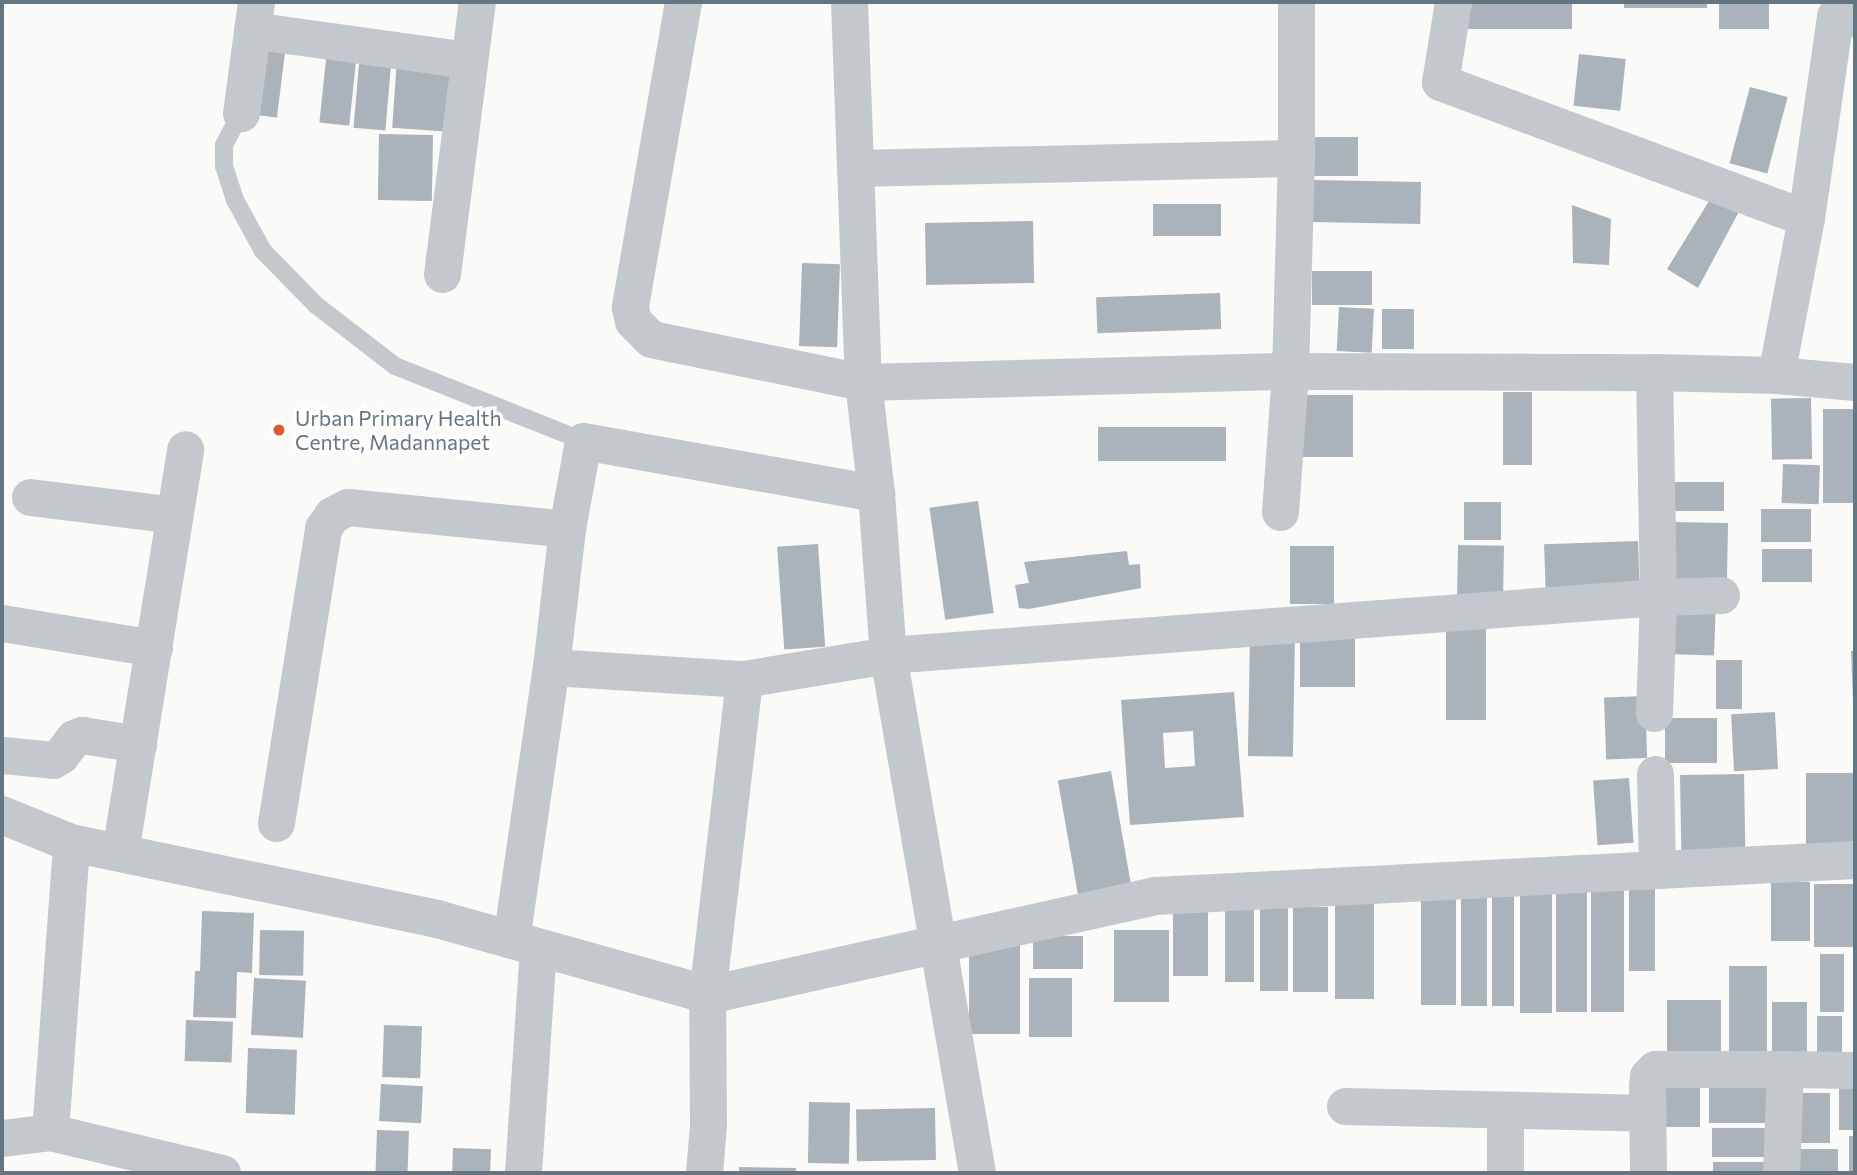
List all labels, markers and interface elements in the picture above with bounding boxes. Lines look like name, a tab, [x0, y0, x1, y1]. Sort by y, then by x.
place label: Urban Primary Health Centre, Madannapet	[295, 405, 502, 455]
marker: Urban Primary Health Centre, Madannapet	[269, 420, 289, 440]

